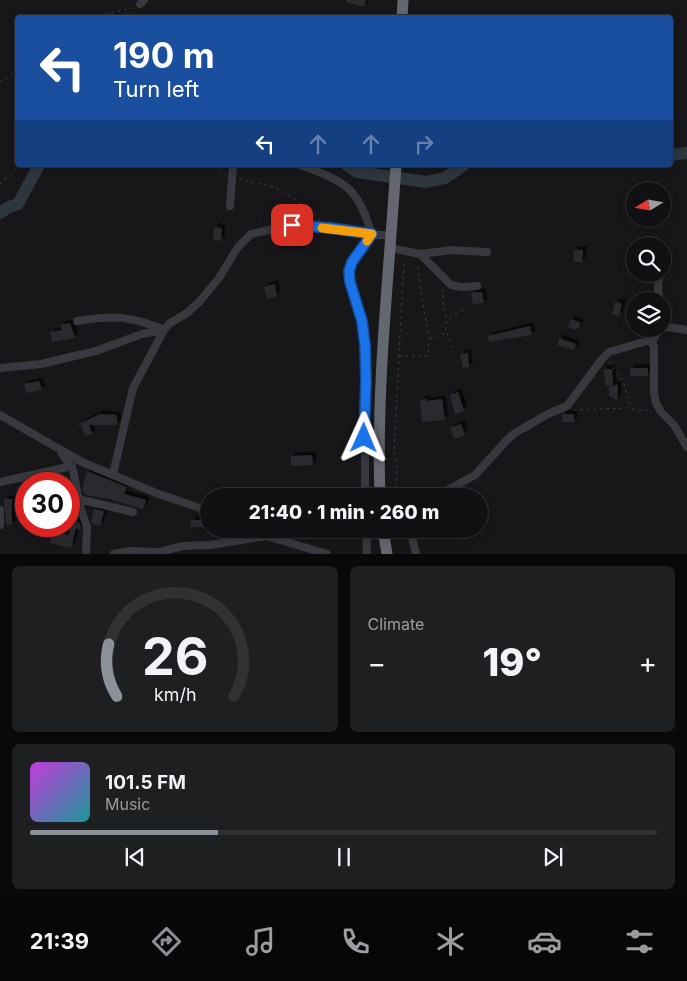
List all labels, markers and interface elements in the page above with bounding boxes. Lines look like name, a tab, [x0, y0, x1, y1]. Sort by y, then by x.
text: 190 m	[113, 34, 215, 76]
icon: left	[30, 35, 95, 100]
text: Turn left	[113, 76, 199, 102]
icon: left	[251, 130, 279, 158]
icon: ahead	[304, 130, 332, 158]
icon: ahead	[357, 130, 385, 158]
icon: right	[410, 130, 438, 158]
north arrow	[626, 182, 671, 228]
map controls	[626, 182, 671, 337]
pin	[271, 204, 313, 246]
icon: arrive	[278, 211, 306, 239]
button: search	[626, 237, 671, 282]
button: layers	[626, 292, 671, 337]
position arrow	[337, 411, 389, 463]
speed limit sign: 30	[15, 472, 80, 537]
text: 21:40 · 1 min · 260 m	[249, 501, 439, 524]
text: Climate	[368, 614, 424, 634]
text: 26	[141, 625, 208, 688]
text: 19°	[483, 639, 542, 685]
text: −	[368, 646, 386, 680]
text: +	[638, 646, 657, 680]
text: km/h	[154, 684, 196, 705]
text: 101.5 FM	[105, 771, 186, 794]
text: Music	[105, 794, 150, 814]
icon: previous	[121, 843, 149, 871]
icon: pause	[330, 843, 358, 871]
icon: next	[539, 843, 567, 871]
icon: directions	[149, 924, 184, 959]
icon: music	[243, 924, 278, 959]
icon: phone	[338, 924, 373, 959]
icon: climate	[433, 924, 468, 959]
icon: car	[527, 924, 562, 959]
icon: filters	[622, 924, 657, 959]
text: 21:39	[30, 928, 89, 954]

